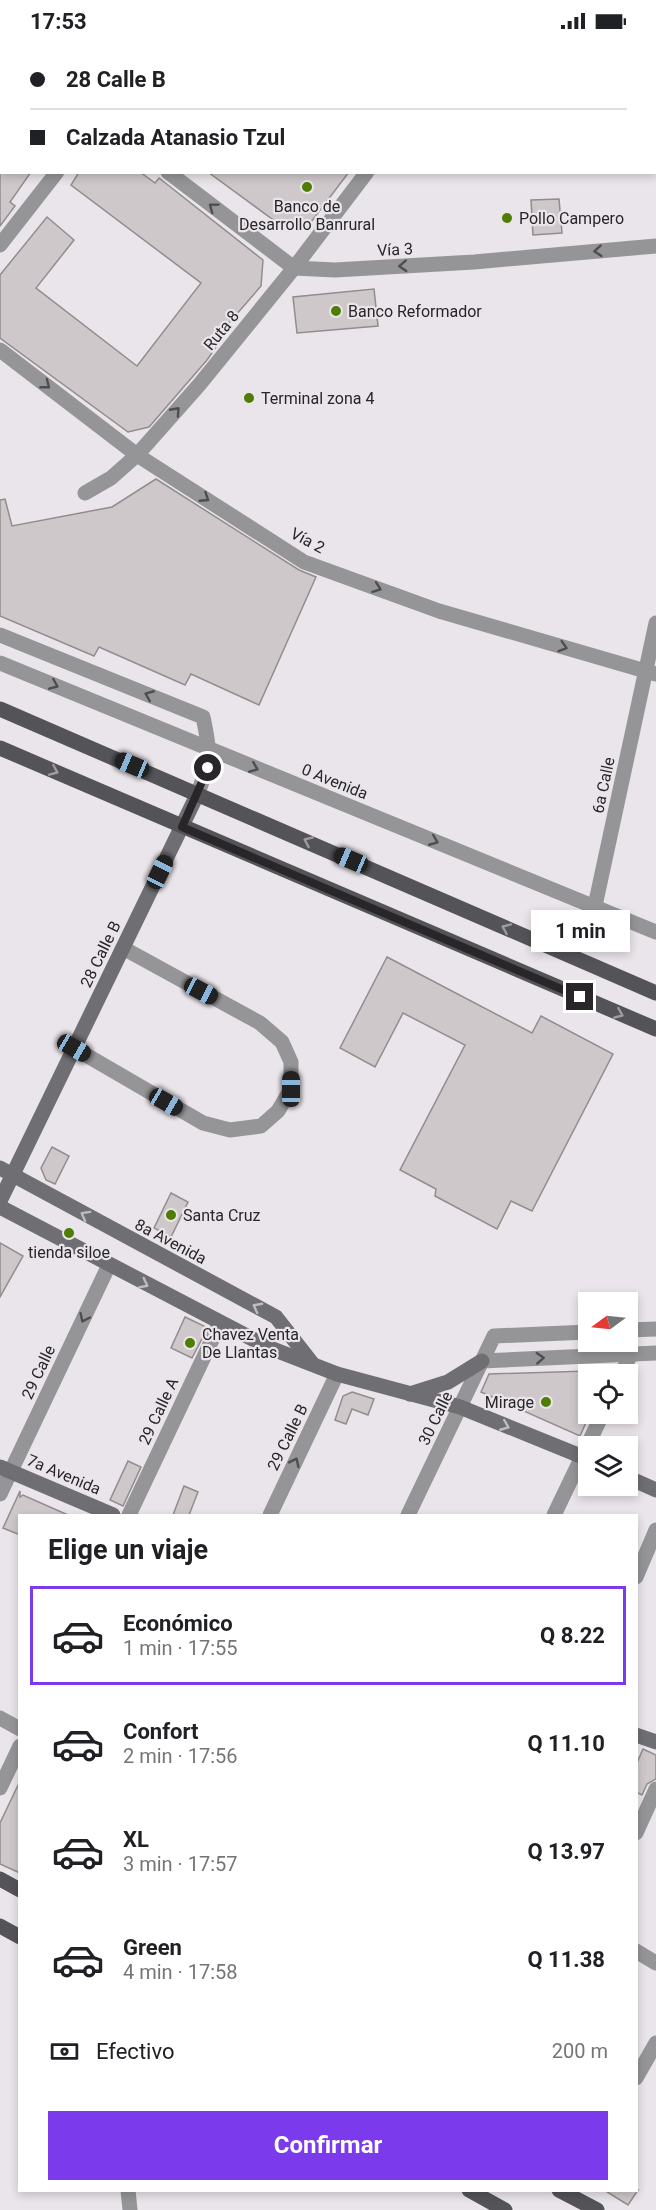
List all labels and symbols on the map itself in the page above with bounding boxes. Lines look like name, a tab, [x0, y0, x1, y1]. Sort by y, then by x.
marker: Banco de Desarrollo Banrural	[300, 180, 314, 194]
place label: Banco de Desarrollo Banrural	[239, 197, 375, 234]
one-way arrow	[209, 204, 220, 215]
place label: Pollo Campero	[519, 209, 624, 228]
marker: Pollo Campero	[500, 211, 514, 225]
street label: Vía 3	[377, 239, 413, 260]
one-way arrow	[593, 244, 602, 257]
one-way arrow	[399, 259, 408, 272]
place label: Banco Reformador	[348, 302, 482, 321]
marker: Banco Reformador	[329, 304, 343, 318]
street label: Ruta 8	[200, 307, 243, 354]
one-way arrow	[40, 378, 51, 389]
place label: Terminal zona 4	[261, 389, 374, 408]
marker: Terminal zona 4	[242, 391, 256, 405]
one-way arrow	[169, 407, 180, 418]
one-way arrow	[199, 491, 209, 503]
street label: Vía 2	[287, 524, 328, 557]
one-way arrow	[371, 581, 382, 593]
one-way arrow	[557, 640, 567, 652]
one-way arrow	[48, 678, 59, 690]
one-way arrow	[144, 690, 155, 702]
car	[112, 750, 152, 780]
route start	[194, 754, 221, 781]
street label: 6a Calle	[588, 755, 619, 815]
street label: 0 Avenida	[299, 760, 371, 803]
one-way arrow	[247, 761, 258, 773]
one-way arrow	[47, 764, 58, 776]
one-way arrow	[428, 834, 439, 846]
one-way arrow	[304, 836, 315, 848]
car	[331, 845, 371, 875]
car	[144, 852, 176, 892]
callout: 1 min	[530, 910, 630, 952]
street label: 28 Calle B	[76, 918, 125, 990]
one-way arrow	[502, 923, 513, 935]
car	[181, 975, 221, 1007]
route end	[566, 983, 593, 1010]
one-way arrow	[613, 1006, 624, 1018]
car	[54, 1031, 94, 1065]
car	[282, 1071, 300, 1107]
car	[146, 1085, 186, 1119]
place label: Santa Cruz	[183, 1206, 261, 1225]
marker: Santa Cruz	[164, 1208, 178, 1222]
one-way arrow	[81, 1211, 91, 1222]
street label: 8a Avenida	[132, 1215, 210, 1268]
marker: tienda siloe	[62, 1226, 76, 1240]
place label: tienda siloe	[28, 1243, 110, 1262]
one-way arrow	[138, 1276, 149, 1288]
north arrow	[578, 1292, 638, 1352]
one-way arrow	[252, 1303, 263, 1314]
one-way arrow	[79, 1312, 91, 1323]
place label: Chavez Venta De Llantas	[202, 1325, 299, 1362]
marker: Chavez Venta De Llantas	[183, 1336, 197, 1350]
street label: 29 Calle	[18, 1342, 59, 1402]
one-way arrow	[536, 1351, 545, 1364]
street label: 29 Calle A	[135, 1374, 182, 1448]
street label: 30 Calle	[414, 1388, 457, 1448]
place label: Mirage	[485, 1393, 534, 1412]
marker: Mirage	[539, 1395, 553, 1409]
street label: 29 Calle B	[263, 1401, 312, 1473]
one-way arrow	[499, 1419, 510, 1431]
street label: 7a Avenida	[24, 1450, 104, 1499]
one-way arrow	[288, 1458, 300, 1469]

